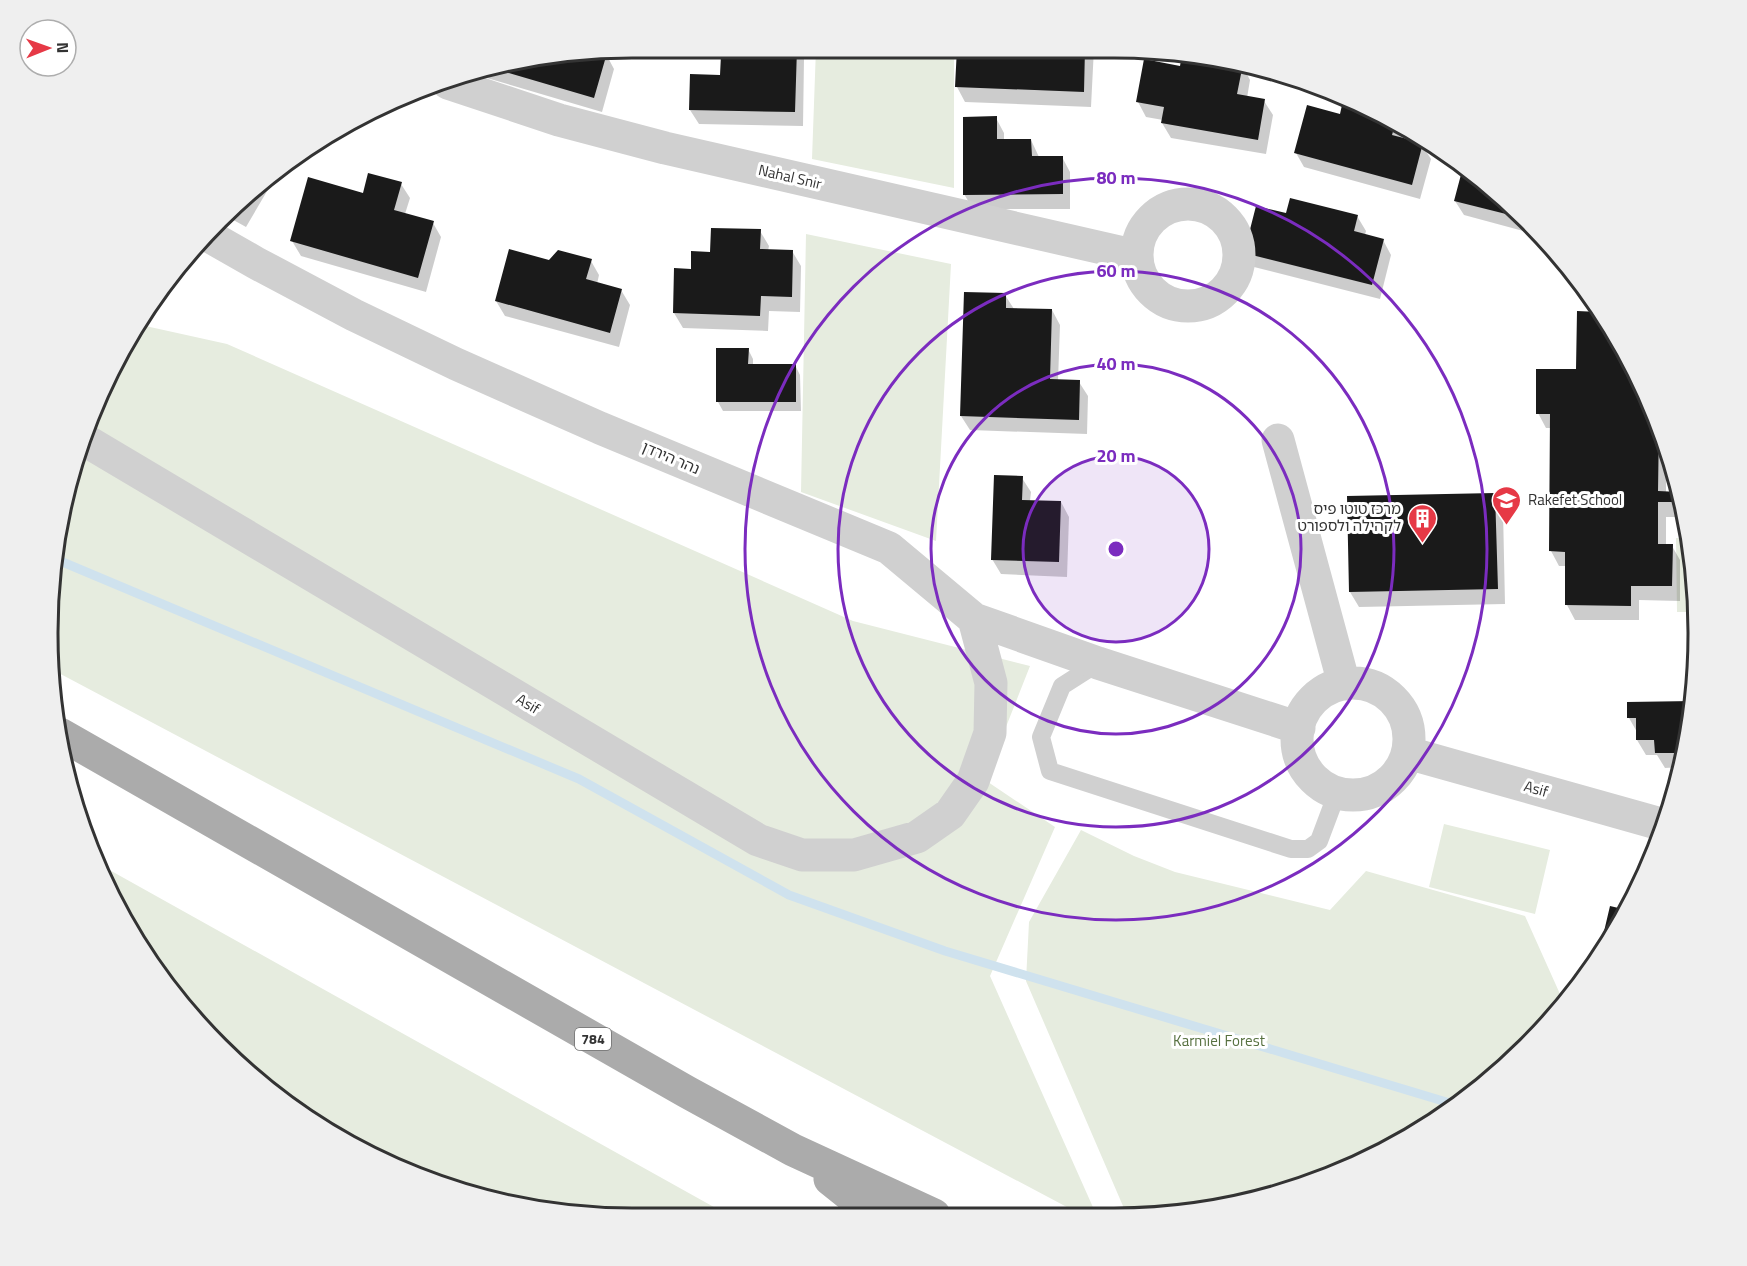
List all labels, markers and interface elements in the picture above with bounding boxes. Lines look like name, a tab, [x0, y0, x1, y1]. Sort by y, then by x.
north arrow	[18, 18, 78, 78]
text: N	[51, 42, 75, 53]
street label: Nahal Snir	[756, 158, 824, 195]
text: 80 m	[1096, 164, 1136, 191]
text: 60 m	[1096, 257, 1136, 284]
text: 40 m	[1096, 350, 1136, 377]
street label: נהר הירדן	[639, 435, 704, 480]
text: 20 m	[1096, 442, 1136, 469]
school or university icon: Rakefet School	[1491, 484, 1523, 526]
place label: Rakefet School	[1528, 488, 1622, 511]
place label: מרכז טוטו פיס לקהילה ולספורט	[1297, 497, 1401, 537]
building icon: מרכז טוטו פיס לקהילה ולספורט	[1406, 502, 1438, 544]
centre of rings	[1106, 539, 1126, 559]
street label: Asif	[512, 687, 545, 720]
street label: Asif	[1521, 774, 1551, 803]
road number: 784	[575, 1028, 611, 1050]
park label: Karmiel Forest	[1173, 1029, 1266, 1052]

